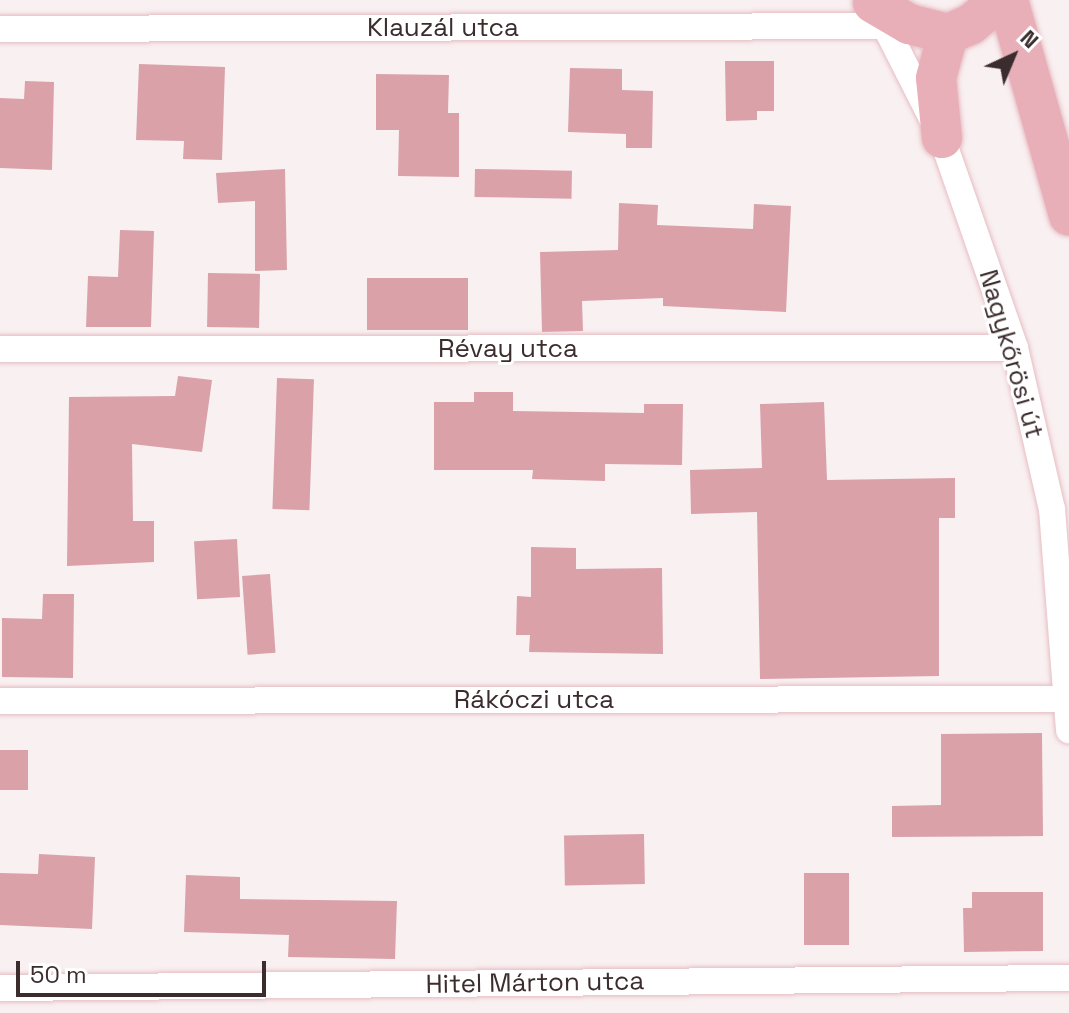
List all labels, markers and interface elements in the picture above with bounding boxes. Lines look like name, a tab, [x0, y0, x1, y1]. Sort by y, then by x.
street label: Klauzál utca	[367, 12, 519, 44]
north arrow	[973, 16, 1053, 96]
text: N	[1015, 24, 1045, 54]
street label: Nagykőrösi út	[972, 266, 1050, 442]
street label: Révay utca	[438, 333, 578, 365]
street label: Rákóczi utca	[454, 684, 614, 716]
scale bar	[20, 945, 270, 995]
text: 50 m	[30, 959, 87, 990]
street label: Hitel Márton utca	[425, 965, 645, 1001]

